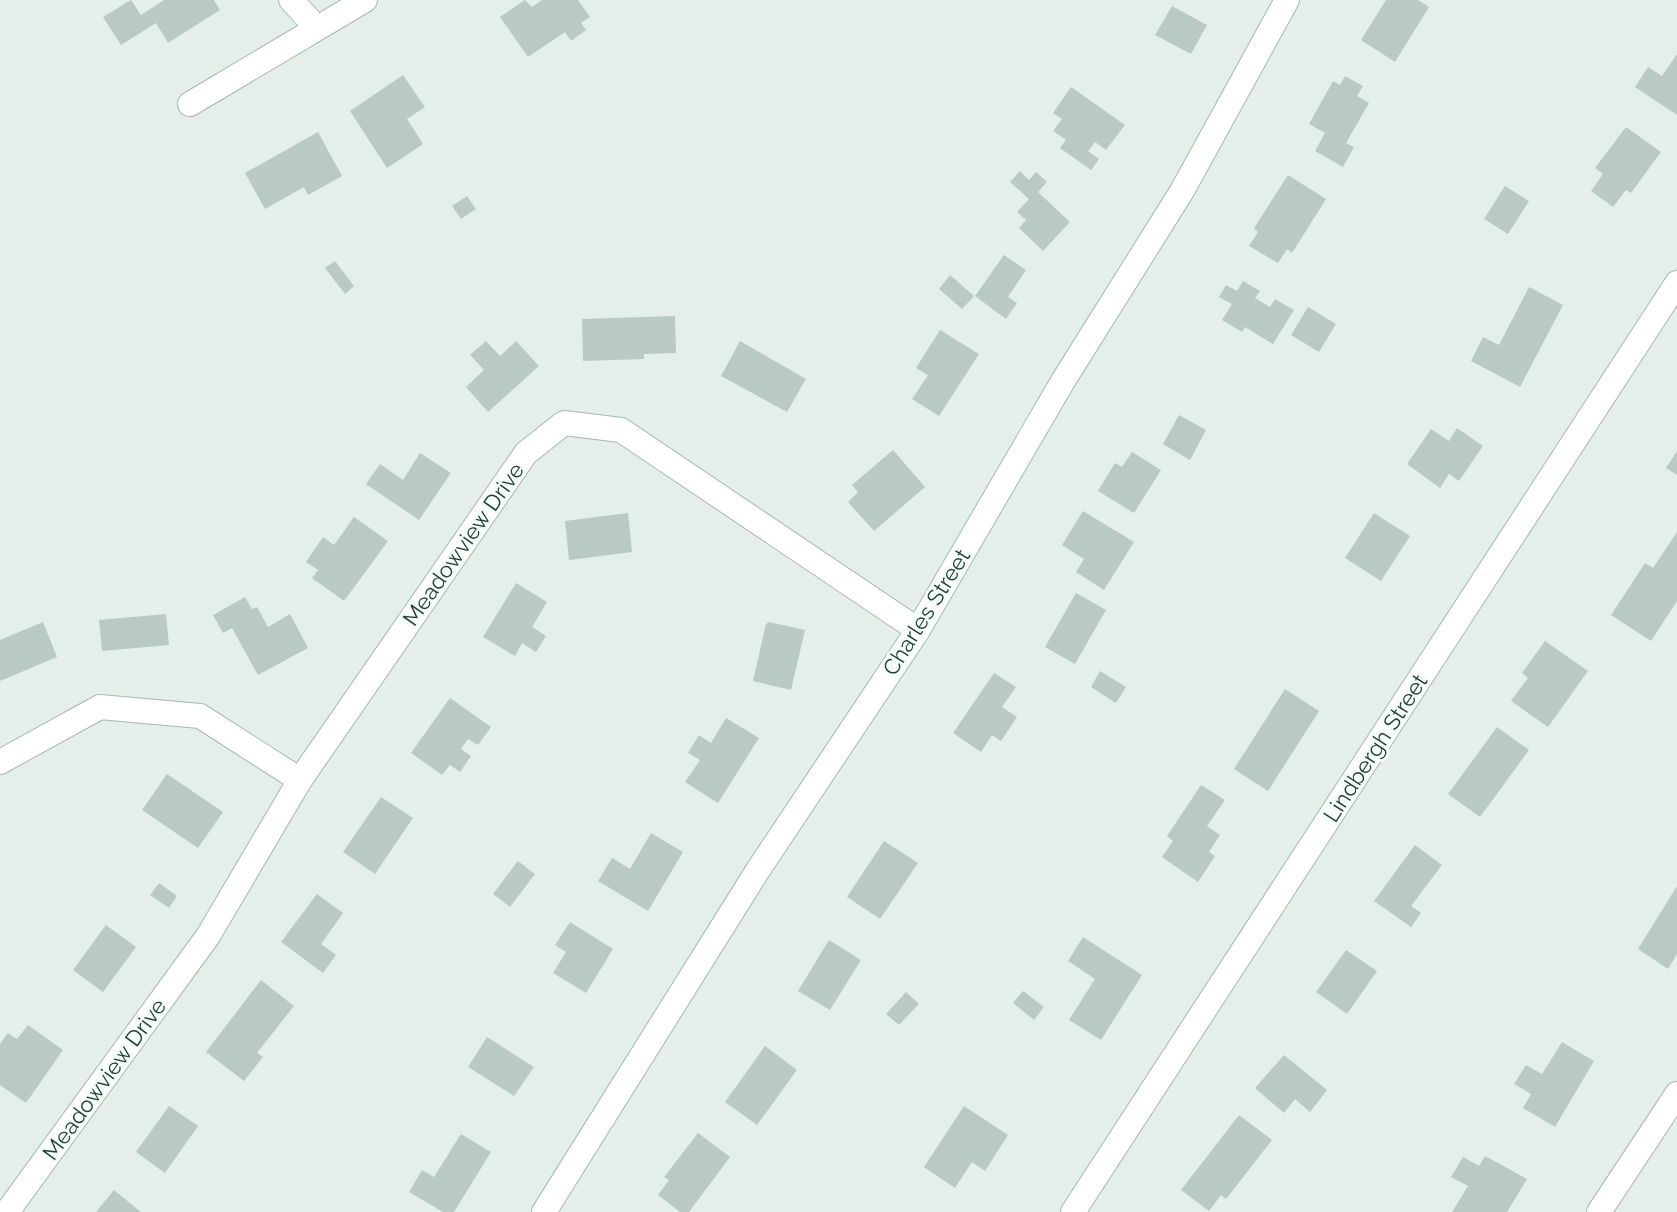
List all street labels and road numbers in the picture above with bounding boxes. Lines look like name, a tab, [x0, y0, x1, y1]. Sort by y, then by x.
street label: Meadowview Drive	[397, 458, 529, 630]
street label: Charles Street	[877, 544, 975, 680]
street label: Lindbergh Street	[1318, 669, 1433, 827]
street label: Meadowview Drive	[37, 993, 171, 1165]

